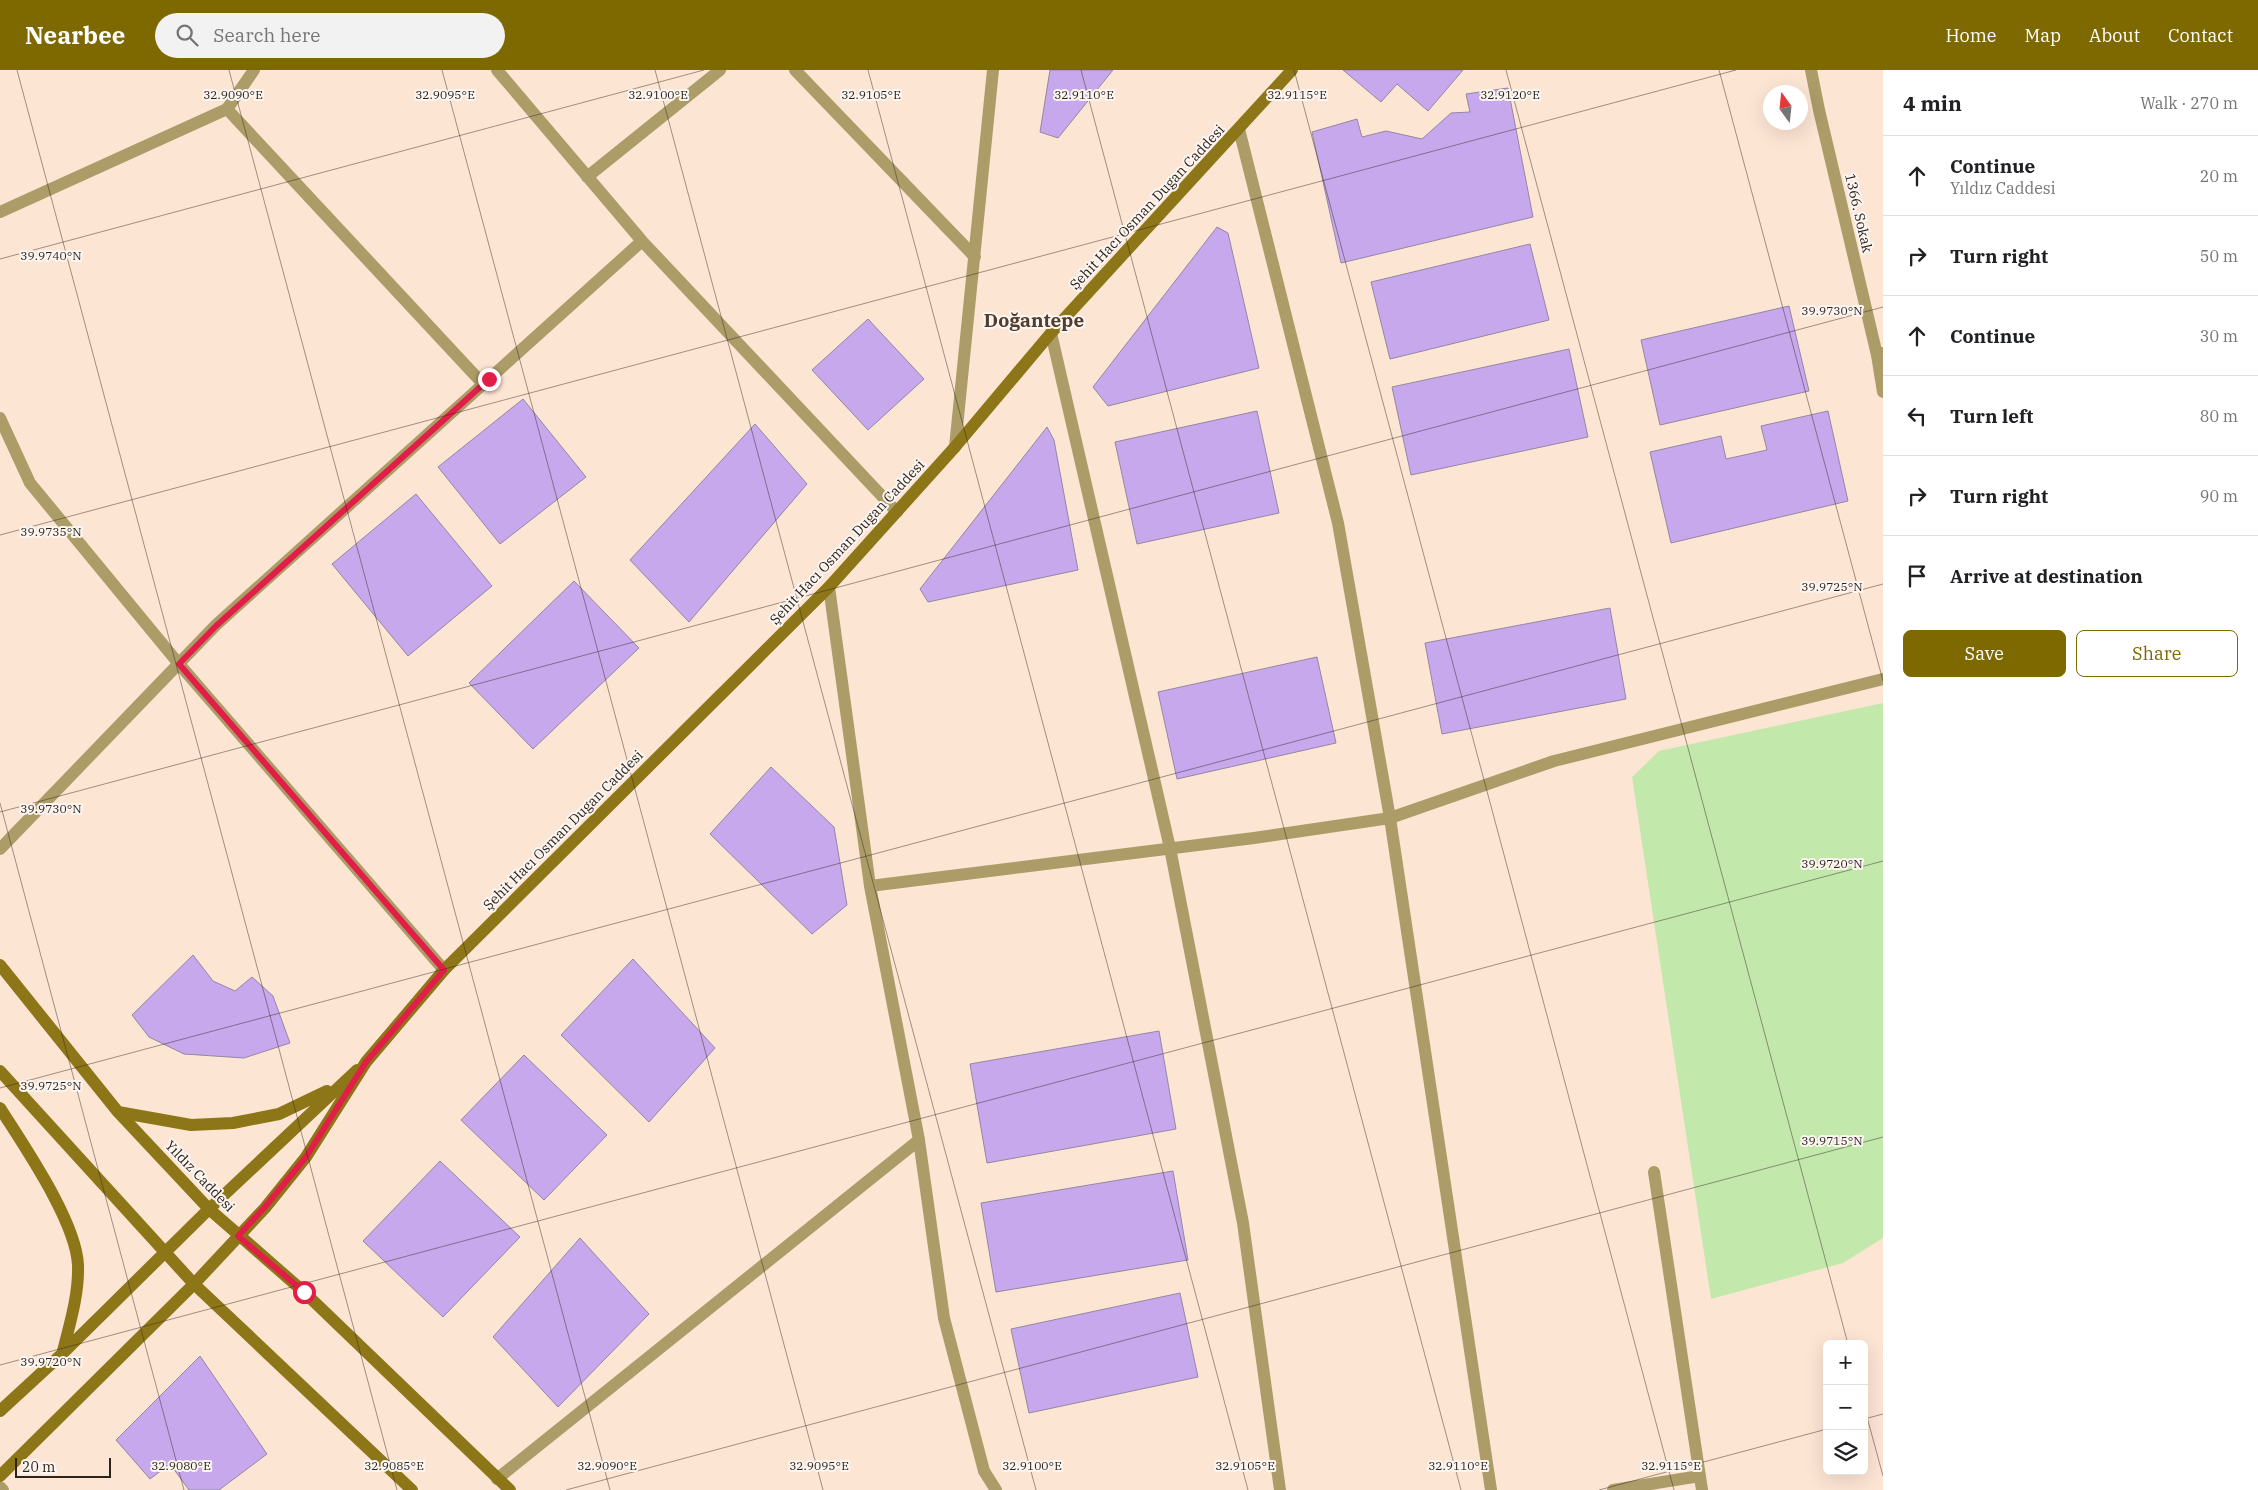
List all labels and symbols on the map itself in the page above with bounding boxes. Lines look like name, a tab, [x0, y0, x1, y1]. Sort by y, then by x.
north arrow	[1763, 85, 1808, 130]
text: 32.9090°E	[203, 87, 263, 102]
text: 32.9095°E	[415, 87, 475, 102]
text: 32.9100°E	[628, 87, 688, 102]
text: 32.9105°E	[841, 87, 901, 102]
text: 32.9110°E	[1054, 87, 1114, 102]
text: 32.9115°E	[1267, 87, 1327, 102]
text: 32.9120°E	[1480, 87, 1540, 102]
street label: Şehit Hacı Osman Dugan Caddesi	[1066, 121, 1228, 293]
street label: 1366. Sokak	[1841, 172, 1877, 255]
text: 39.9740°N	[20, 248, 82, 263]
text: 39.9730°N	[1801, 303, 1863, 318]
district label: Doğantepe	[984, 308, 1084, 332]
route end	[478, 368, 501, 391]
street label: Şehit Hacı Osman Dugan Caddesi	[766, 456, 928, 628]
text: 39.9735°N	[20, 524, 82, 539]
text: 39.9725°N	[1801, 579, 1863, 594]
street label: Şehit Hacı Osman Dugan Caddesi	[479, 746, 647, 914]
text: 39.9730°N	[20, 801, 82, 816]
text: 39.9720°N	[1801, 856, 1863, 871]
text: 39.9725°N	[20, 1078, 82, 1093]
text: 39.9715°N	[1801, 1133, 1863, 1148]
street label: Yıldız Caddesi	[161, 1137, 239, 1215]
route start	[293, 1281, 316, 1304]
text: 39.9720°N	[20, 1354, 82, 1369]
scale bar	[15, 1455, 111, 1478]
text: 32.9080°E	[151, 1458, 211, 1473]
text: 32.9085°E	[364, 1458, 424, 1473]
text: 32.9090°E	[577, 1458, 637, 1473]
text: 32.9095°E	[789, 1458, 849, 1473]
text: 32.9100°E	[1002, 1458, 1062, 1473]
text: 32.9105°E	[1215, 1458, 1275, 1473]
text: 32.9110°E	[1428, 1458, 1488, 1473]
text: 32.9115°E	[1641, 1458, 1701, 1473]

